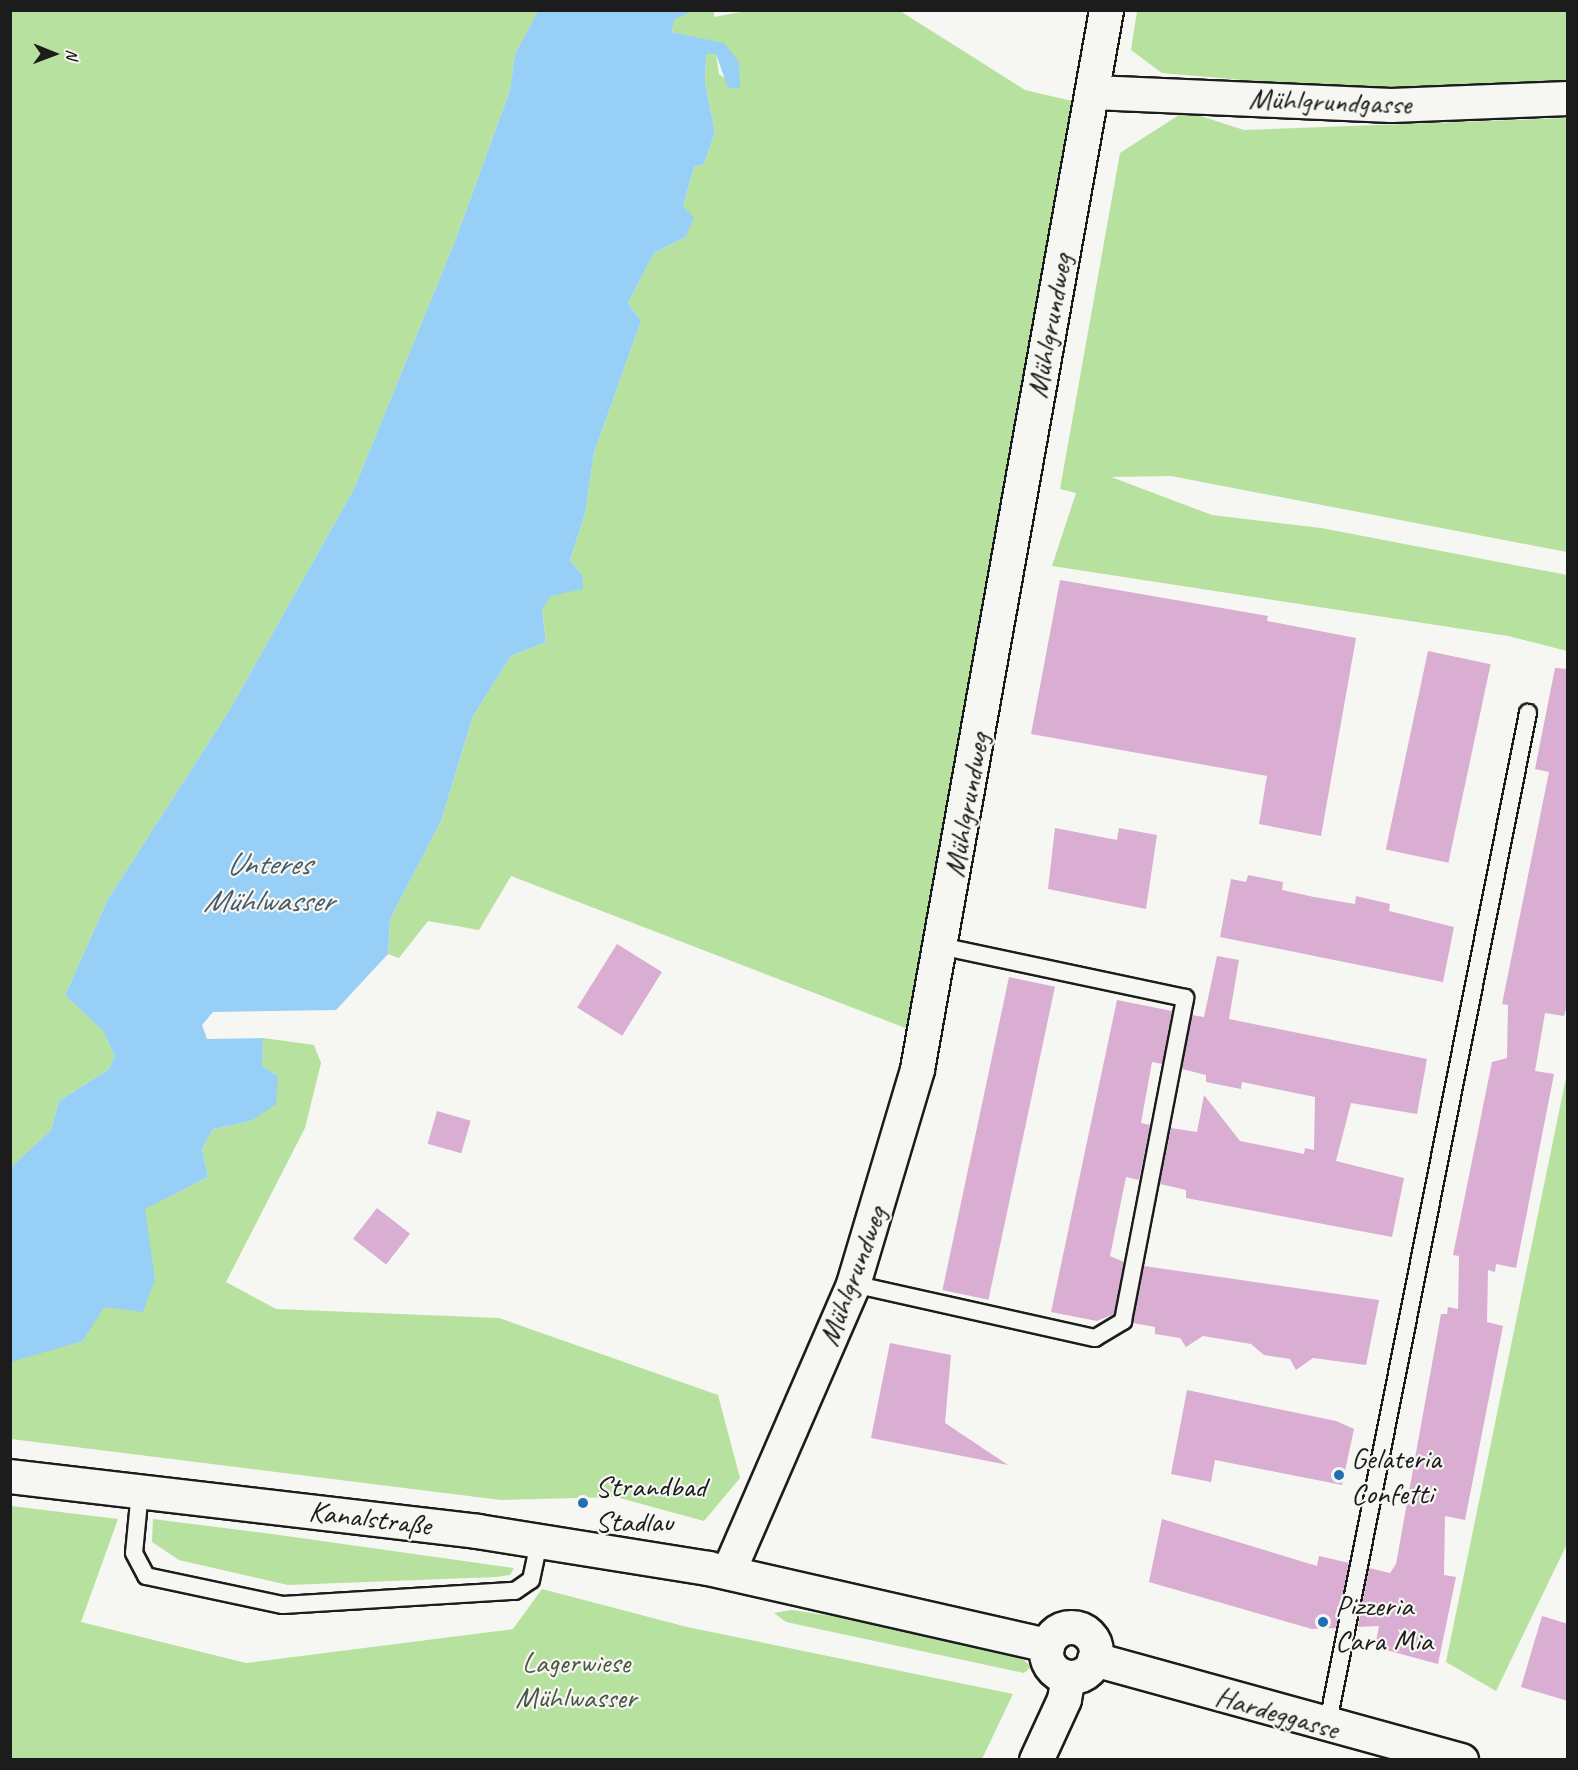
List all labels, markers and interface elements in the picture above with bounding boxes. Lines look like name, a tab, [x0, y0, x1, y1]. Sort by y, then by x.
north arrow	[24, 24, 84, 84]
text: N	[62, 49, 82, 59]
street label: Mühlgrundgasse	[1248, 80, 1412, 122]
street label: Mühlgrundweg	[1019, 251, 1079, 401]
street label: Mühlgrundweg	[936, 730, 996, 880]
water label: Unteres Mühlwasser	[203, 846, 333, 921]
street label: Mühlgrundweg	[810, 1202, 894, 1350]
place label: Gelateria Confetti	[1351, 1440, 1441, 1510]
place label: Strandbad Stadlau	[595, 1468, 706, 1538]
marker: Gelateria Confetti	[1332, 1468, 1346, 1482]
street label: Kanalstraße	[307, 1493, 433, 1543]
marker: Strandbad Stadlau	[576, 1496, 590, 1510]
place label: Pizzeria Cara Mia	[1335, 1587, 1432, 1658]
marker: Pizzeria Cara Mia	[1316, 1615, 1330, 1629]
park label: Lagerwiese Mühlwasser	[515, 1644, 637, 1714]
street label: Hardeggasse	[1211, 1677, 1343, 1747]

